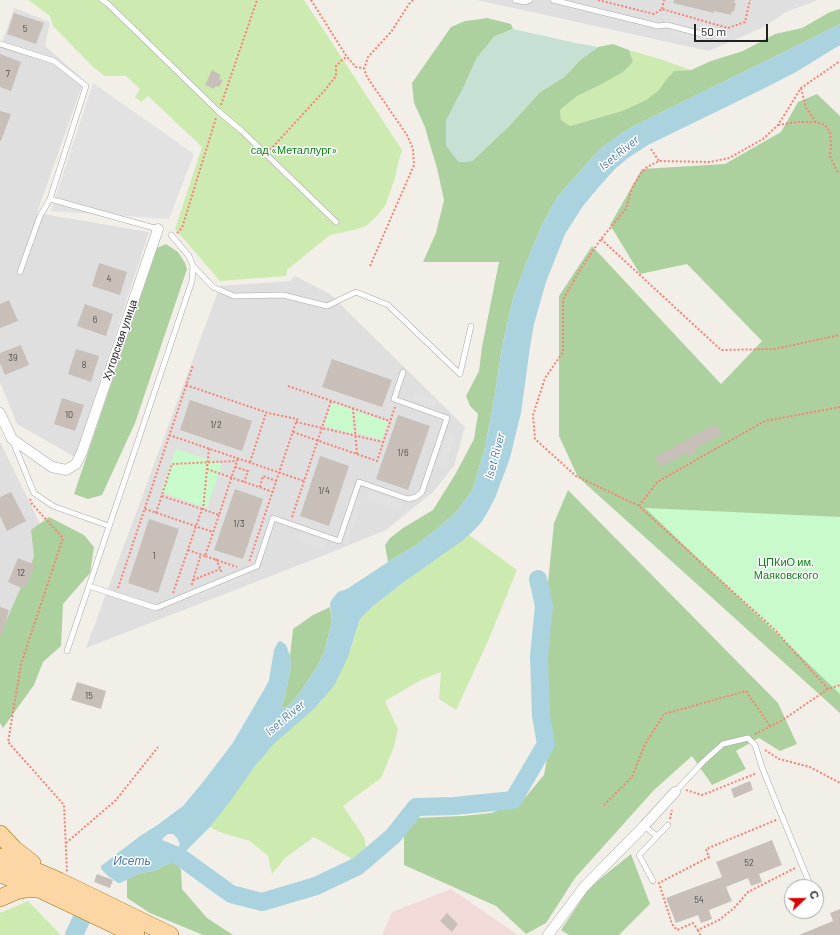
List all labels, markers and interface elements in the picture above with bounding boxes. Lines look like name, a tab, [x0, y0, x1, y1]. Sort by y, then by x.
scale bar	[696, 16, 770, 42]
house number: 5	[23, 24, 27, 34]
text: 50 m	[701, 24, 726, 38]
house number: 7	[6, 69, 10, 79]
water label: Iset River	[596, 133, 642, 173]
park label: сад «Металлург»	[251, 143, 337, 157]
house number: 4	[107, 274, 111, 284]
street label: Хуторская улица	[100, 298, 140, 382]
house number: 6	[93, 315, 97, 325]
house number: 39	[8, 353, 18, 363]
house number: 8	[82, 360, 86, 370]
house number: 10	[65, 410, 73, 420]
house number: 1/2	[210, 420, 222, 430]
water label: Iset River	[482, 431, 508, 481]
house number: 1/6	[397, 448, 409, 458]
house number: 1/4	[318, 486, 330, 496]
house number: 1/3	[233, 519, 245, 529]
house number: 1	[152, 551, 156, 561]
park label: ЦПКиО им. Маяковского	[754, 555, 818, 581]
house number: 12	[17, 568, 25, 578]
house number: 15	[85, 691, 93, 701]
water label: Iset River	[262, 697, 308, 739]
water label: Исеть	[113, 854, 151, 868]
house number: 52	[744, 858, 754, 868]
north arrow	[784, 879, 824, 919]
text: С	[807, 889, 822, 901]
house number: 54	[694, 895, 704, 905]

